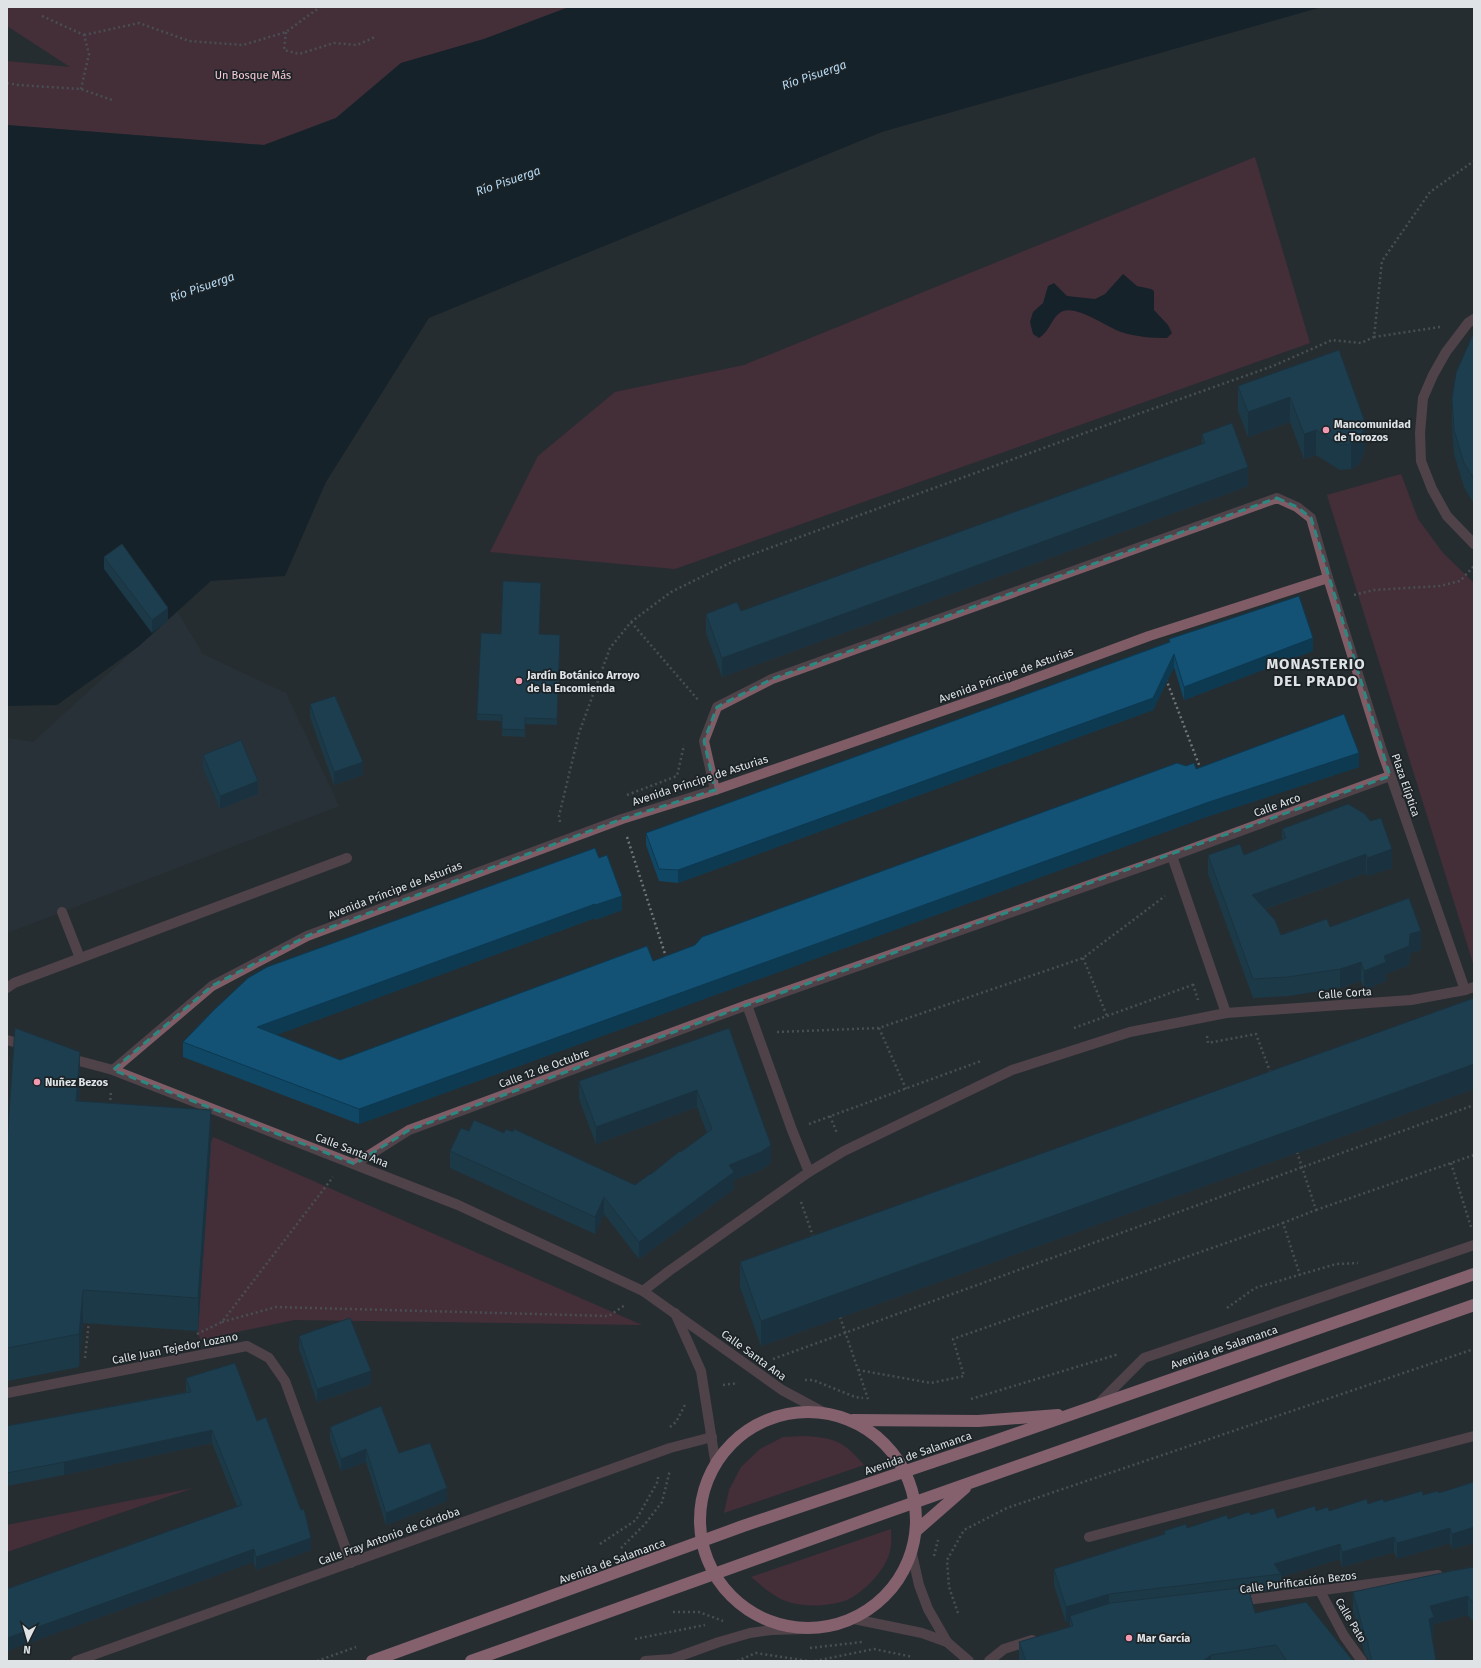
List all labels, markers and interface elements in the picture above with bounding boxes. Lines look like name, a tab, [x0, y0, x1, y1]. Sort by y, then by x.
water label: Río Pisuerga	[780, 57, 848, 93]
park label: Un Bosque Más	[215, 69, 291, 82]
water label: Río Pisuerga	[474, 163, 542, 199]
water label: Río Pisuerga	[168, 269, 236, 305]
place label: Mancomunidad de Torozos	[1334, 418, 1411, 444]
marker: Mancomunidad de Torozos	[1321, 425, 1331, 435]
street label: Avenida Príncipe de Asturias	[937, 645, 1075, 706]
district label: MONASTERIO DEL PRADO	[1266, 655, 1366, 690]
place label: Jardín Botánico Arroyo de la Encomienda	[526, 669, 640, 695]
marker: Jardín Botánico Arroyo de la Encomienda	[514, 676, 524, 686]
street label: Avenida Príncipe de Asturias	[631, 752, 770, 809]
street label: Plaza Elíptica	[1389, 752, 1422, 818]
street label: Calle Arco	[1252, 791, 1302, 820]
street label: Avenida Príncipe de Asturias	[327, 859, 464, 922]
street label: Calle Corta	[1318, 985, 1372, 1002]
street label: Calle 12 de Octubre	[497, 1046, 591, 1091]
place label: Nuñez Bezos	[45, 1076, 109, 1089]
marker: Nuñez Bezos	[32, 1077, 42, 1087]
street label: Calle Santa Ana	[313, 1131, 390, 1170]
street label: Avenida de Salamanca	[1169, 1323, 1279, 1372]
street label: Calle Santa Ana	[719, 1327, 789, 1383]
street label: Calle Juan Tejedor Lozano	[111, 1330, 239, 1367]
street label: Avenida de Salamanca	[863, 1429, 973, 1478]
street label: Calle Fray Antonio de Córdoba	[317, 1505, 462, 1568]
street label: Avenida de Salamanca	[557, 1536, 667, 1587]
street label: Calle Purificación Bezos	[1239, 1569, 1357, 1596]
street label: Calle Pato	[1332, 1596, 1369, 1645]
north arrow	[8, 1620, 48, 1660]
place label: Mar García	[1137, 1632, 1190, 1645]
marker: Mar García	[1124, 1633, 1134, 1643]
text: N	[23, 1643, 31, 1656]

